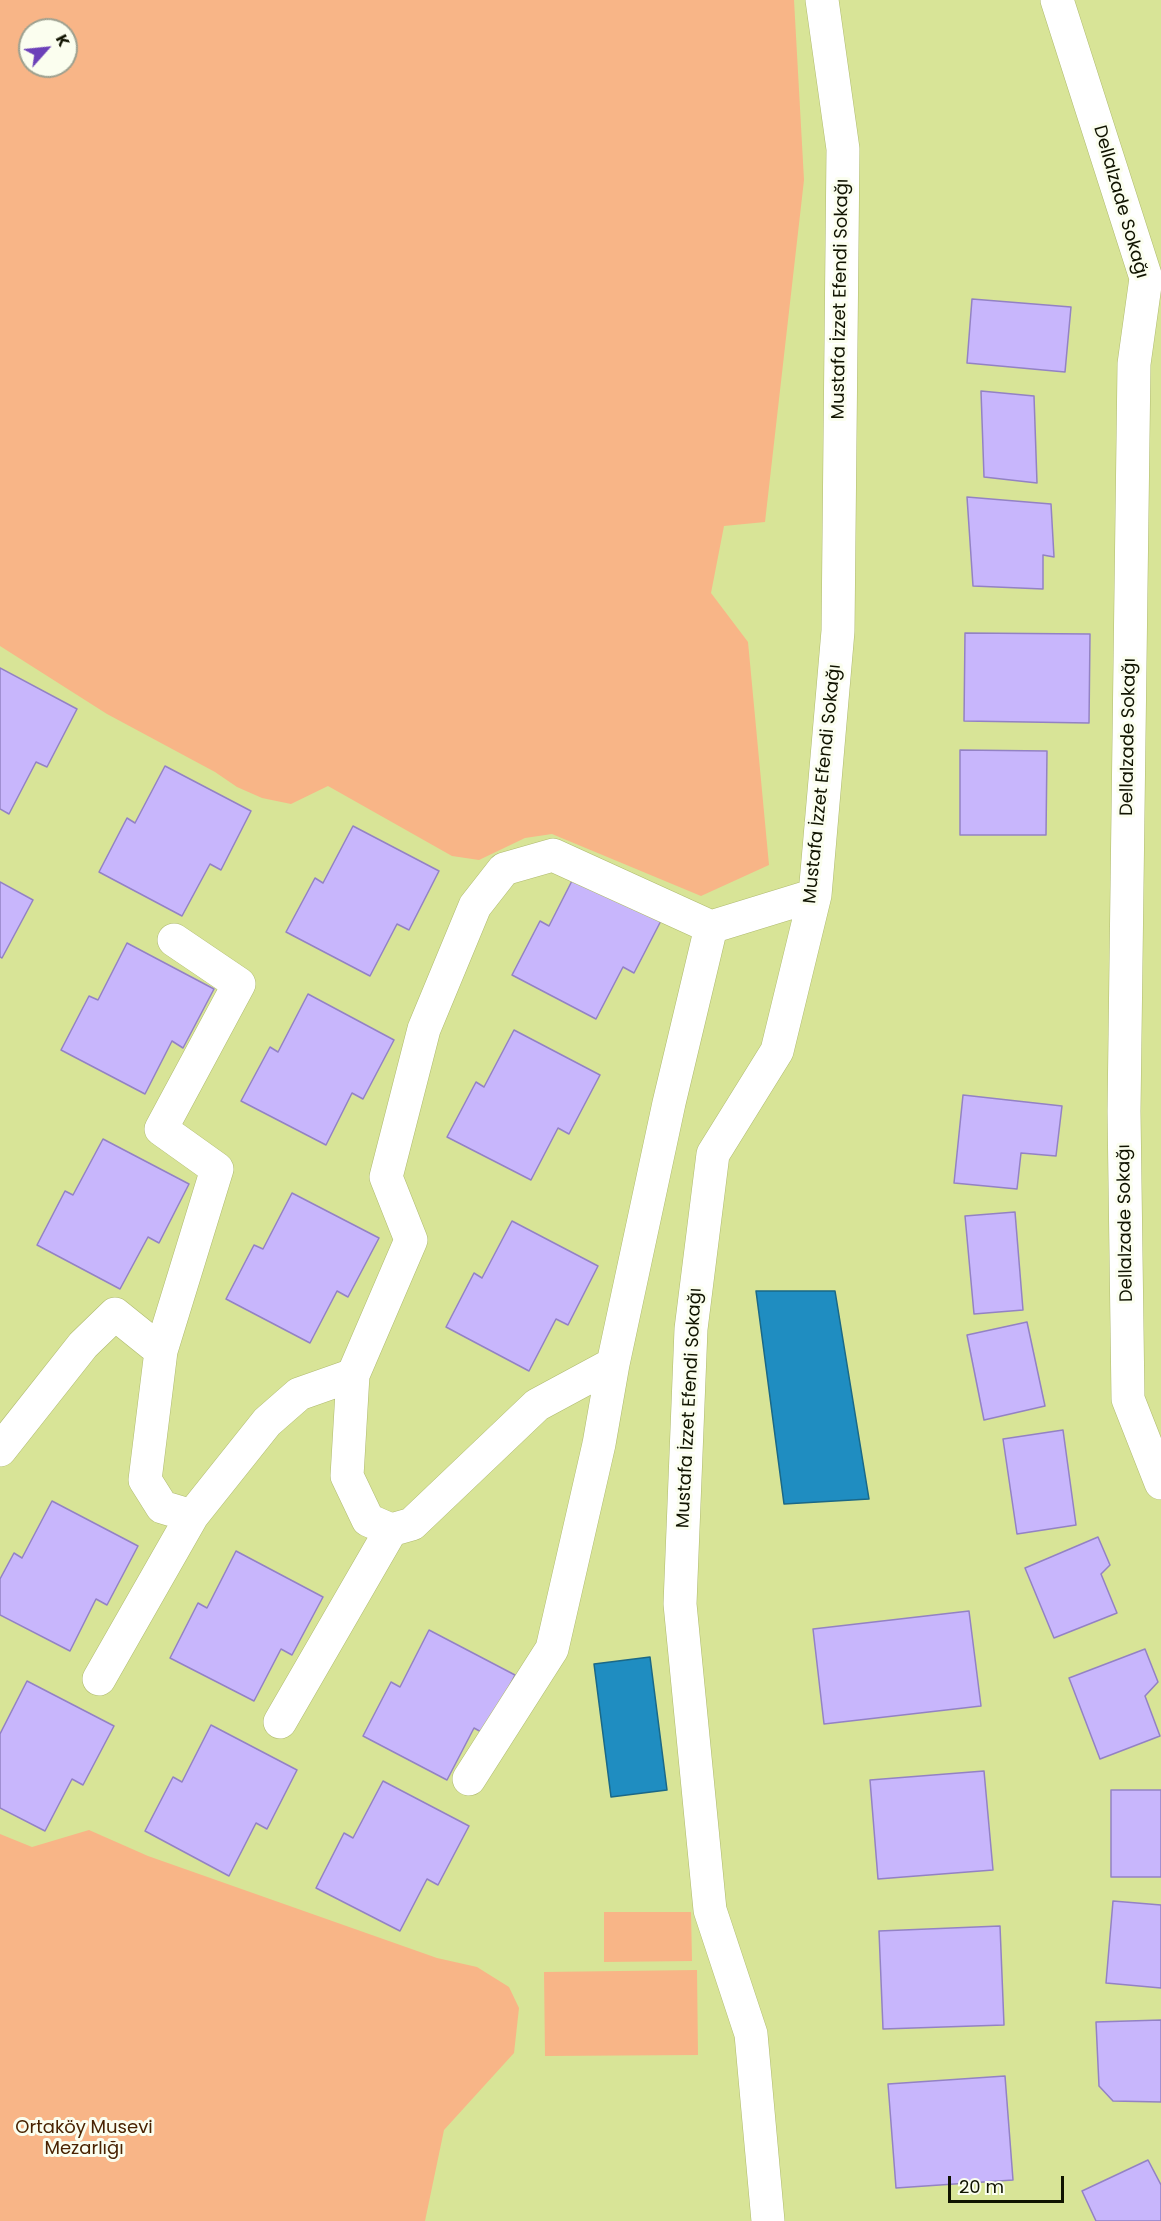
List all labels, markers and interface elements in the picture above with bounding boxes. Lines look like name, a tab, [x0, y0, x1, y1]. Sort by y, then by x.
north arrow	[18, 18, 78, 78]
text: K	[50, 30, 75, 51]
street label: Dellalzade Sokağı	[1088, 123, 1152, 281]
street label: Mustafa İzzet Efendi Sokağı	[828, 178, 854, 420]
street label: Dellalzade Sokağı	[1117, 658, 1141, 816]
street label: Mustafa İzzet Efendi Sokağı	[800, 663, 846, 905]
street label: Dellalzade Sokağı	[1114, 1144, 1138, 1302]
street label: Mustafa İzzet Efendi Sokağı	[673, 1287, 707, 1529]
park label: Ortaköy Musevi Mezarlığı	[15, 2117, 153, 2160]
scale bar	[951, 2164, 1066, 2202]
text: 20 m	[959, 2174, 1004, 2199]

